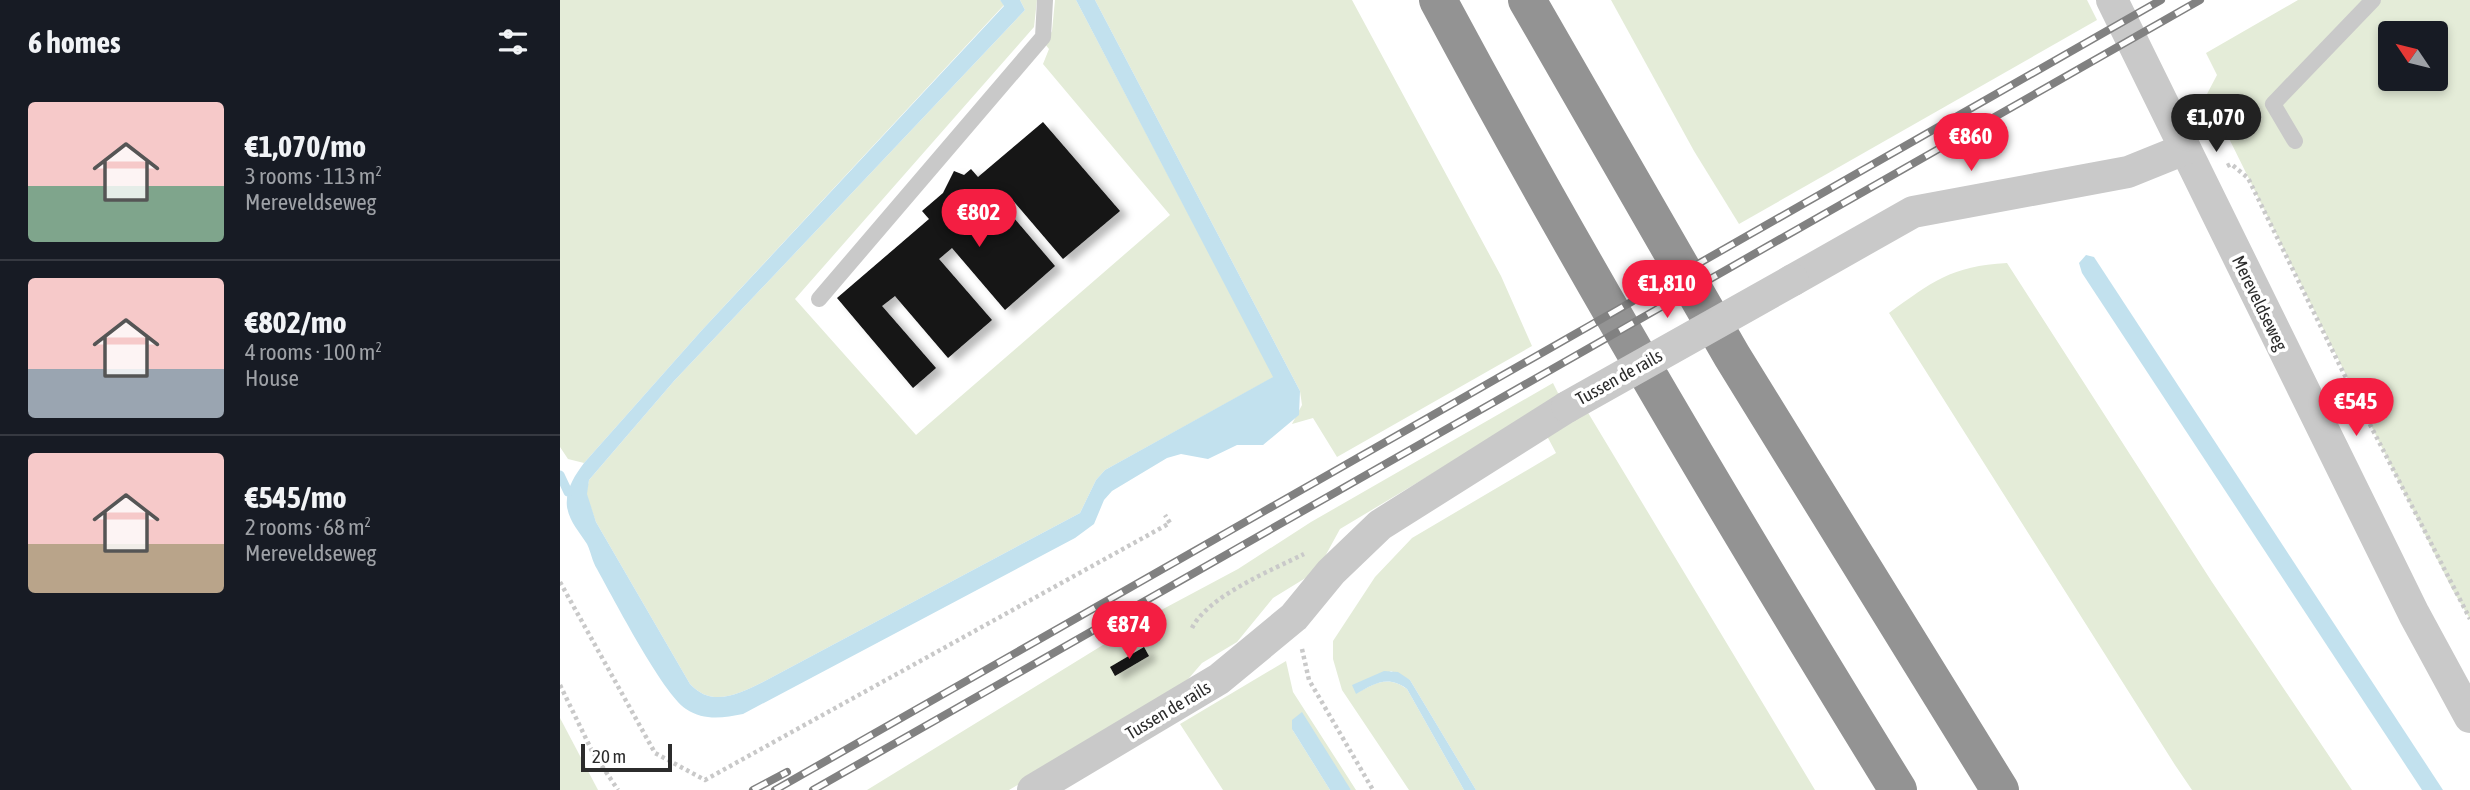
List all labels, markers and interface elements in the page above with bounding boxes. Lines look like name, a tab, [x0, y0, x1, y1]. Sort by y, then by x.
north arrow	[2378, 21, 2448, 91]
map controls	[2378, 21, 2448, 91]
icon: filters	[494, 23, 532, 61]
text: 6 homes	[28, 25, 121, 59]
pin: €1,070	[2159, 94, 2273, 154]
text: €1,070	[2187, 104, 2245, 130]
pin: €860	[1930, 114, 2012, 173]
text: €860	[1950, 123, 1992, 149]
text: €1,070/mo	[245, 129, 366, 163]
icon: home	[84, 130, 168, 214]
text: 3 rooms · 113 m²	[245, 163, 382, 189]
text: Mereveldseweg	[245, 189, 376, 215]
pin: €802	[938, 190, 1020, 249]
text: €802	[958, 199, 1000, 225]
street label: Mereveldseweg	[2228, 252, 2292, 354]
pin: €1,810	[1610, 260, 1724, 320]
text: €1,810	[1638, 270, 1696, 296]
text: €802/mo	[245, 305, 347, 339]
icon: home	[84, 306, 168, 390]
text: 4 rooms · 100 m²	[245, 339, 382, 365]
street label: Tussen de rails	[1572, 345, 1666, 409]
text: House	[245, 365, 299, 391]
pin: €545	[2315, 378, 2397, 438]
text: €545	[2335, 388, 2377, 414]
text: €545/mo	[245, 480, 347, 514]
icon: home	[84, 481, 168, 565]
text: 2 rooms · 68 m²	[245, 514, 371, 540]
text: Mereveldseweg	[245, 540, 376, 566]
pin: €874	[1088, 602, 1170, 661]
text: €874	[1108, 611, 1150, 637]
street label: Tussen de rails	[1122, 676, 1214, 744]
scale bar	[581, 741, 672, 773]
text: 20 m	[592, 745, 626, 767]

